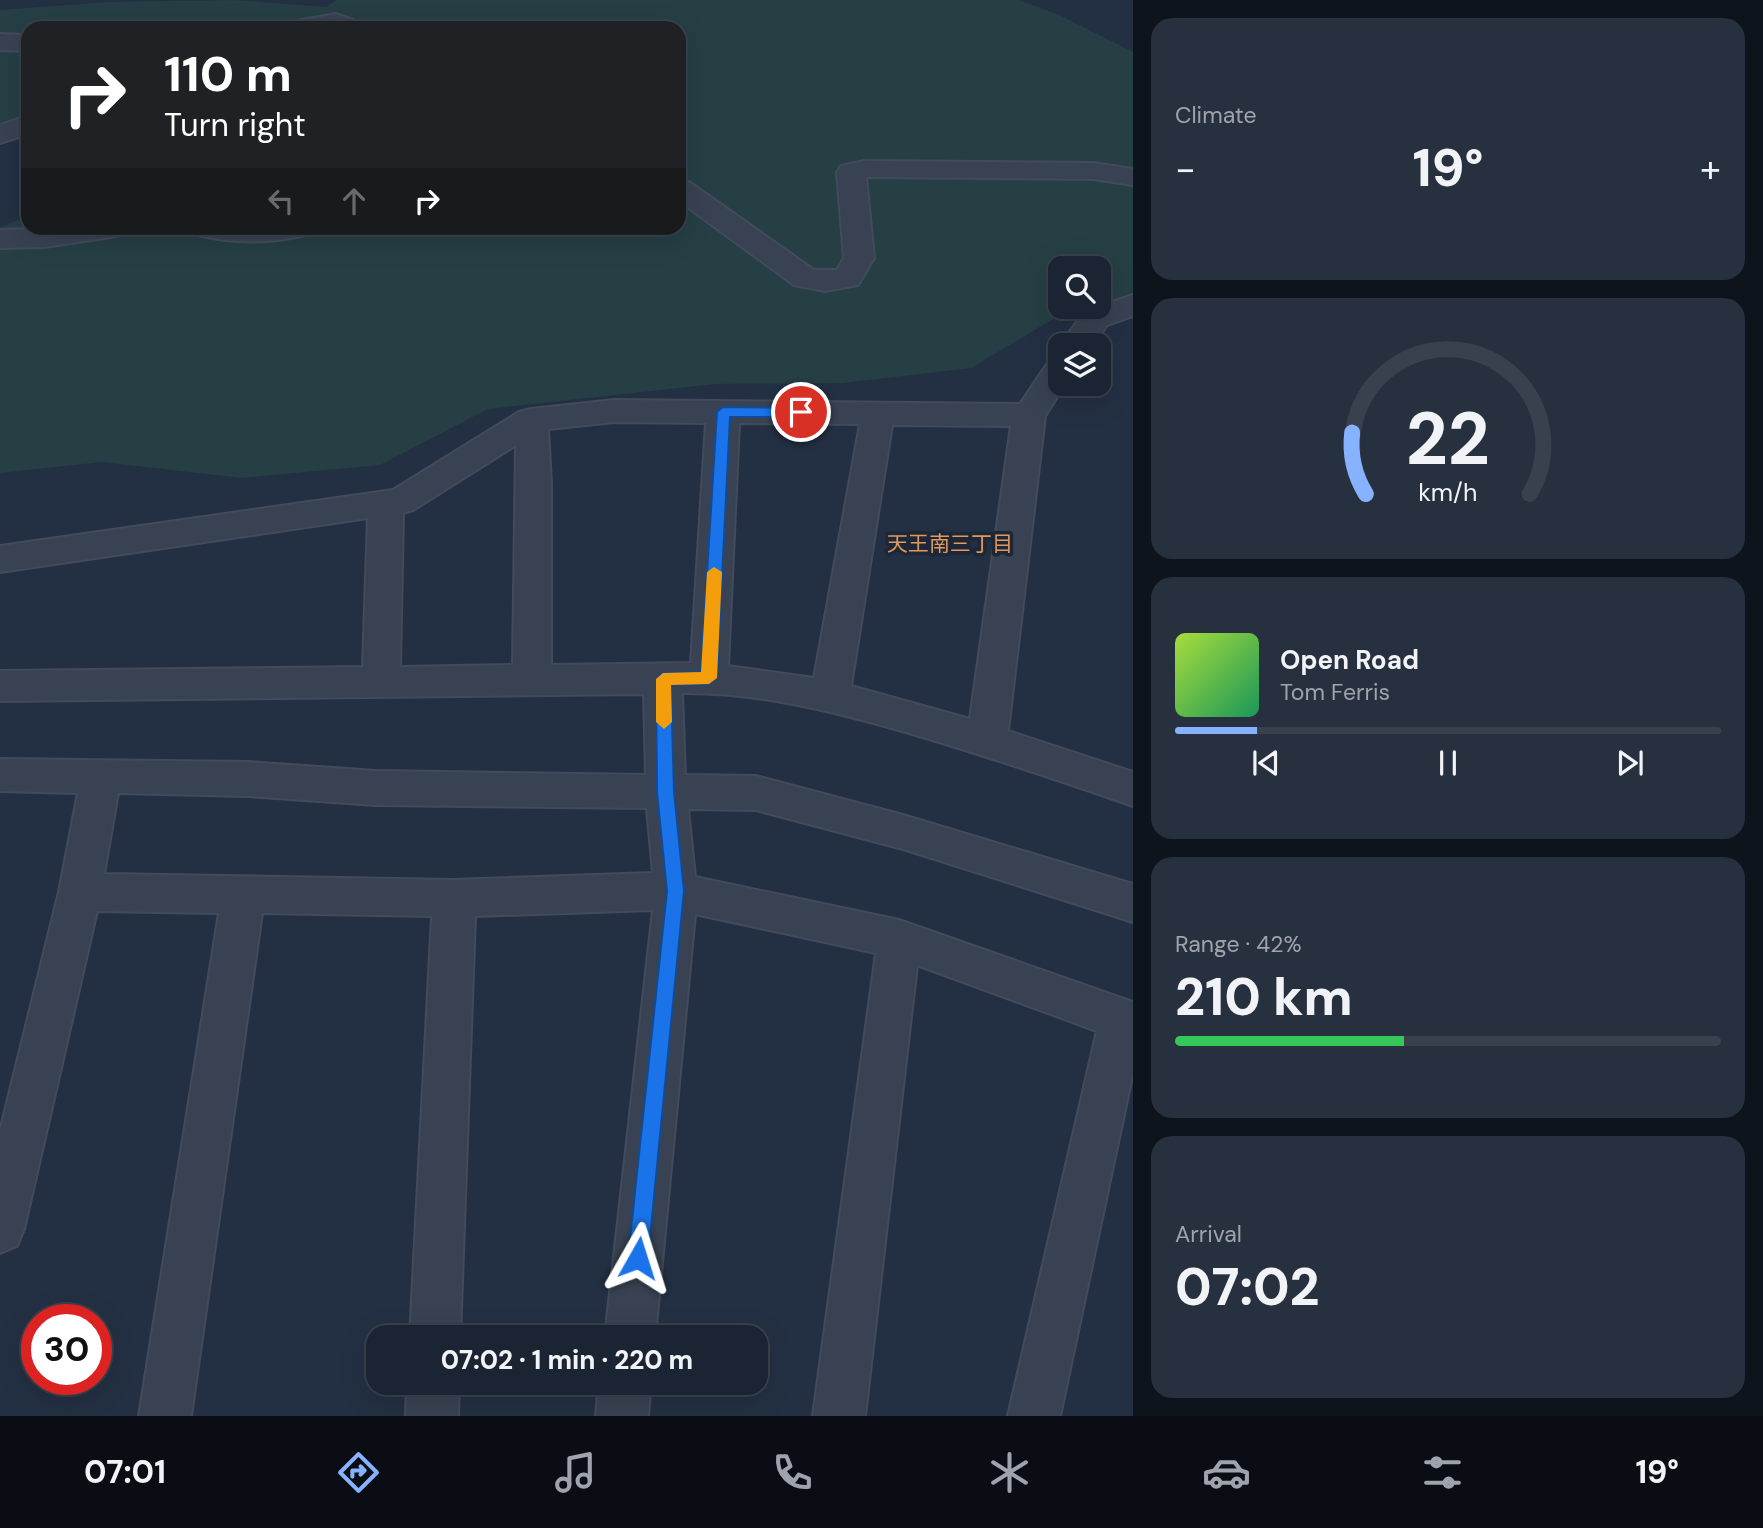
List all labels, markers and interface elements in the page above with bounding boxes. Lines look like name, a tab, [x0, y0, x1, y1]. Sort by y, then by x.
text: 110 m	[164, 42, 292, 106]
icon: right	[49, 49, 140, 140]
text: Climate	[1175, 100, 1257, 130]
text: Turn right	[164, 104, 306, 146]
text: 19°	[1412, 134, 1484, 202]
text: −	[1175, 144, 1196, 194]
text: +	[1700, 144, 1721, 194]
icon: left	[262, 182, 300, 220]
icon: ahead	[335, 182, 373, 220]
icon: right	[408, 182, 446, 220]
map controls	[1048, 256, 1111, 396]
button: search	[1048, 256, 1111, 319]
button: layers	[1048, 333, 1111, 396]
pin	[771, 382, 831, 442]
icon: arrive	[782, 393, 820, 431]
text: 22	[1406, 393, 1490, 488]
text: km/h	[1418, 476, 1478, 509]
district label: 天王南三丁目	[887, 530, 1013, 558]
text: Open Road	[1280, 643, 1419, 677]
text: Tom Ferris	[1280, 677, 1390, 707]
icon: previous	[1247, 744, 1285, 782]
icon: pause	[1429, 744, 1467, 782]
icon: next	[1611, 744, 1649, 782]
text: Range · 42%	[1175, 929, 1302, 959]
text: 210 km	[1175, 963, 1353, 1031]
text: Arrival	[1175, 1219, 1242, 1249]
position arrow	[601, 1221, 675, 1295]
text: 07:02	[1175, 1253, 1319, 1321]
speed limit sign: 30	[21, 1304, 112, 1395]
text: 07:02 · 1 min · 220 m	[441, 1343, 693, 1377]
icon: directions	[334, 1448, 383, 1497]
icon: music	[551, 1448, 600, 1497]
icon: phone	[768, 1448, 817, 1497]
icon: climate	[985, 1448, 1034, 1497]
icon: car	[1202, 1448, 1251, 1497]
icon: filters	[1418, 1448, 1467, 1497]
text: 07:01	[84, 1451, 166, 1493]
text: 19°	[1635, 1451, 1679, 1493]

